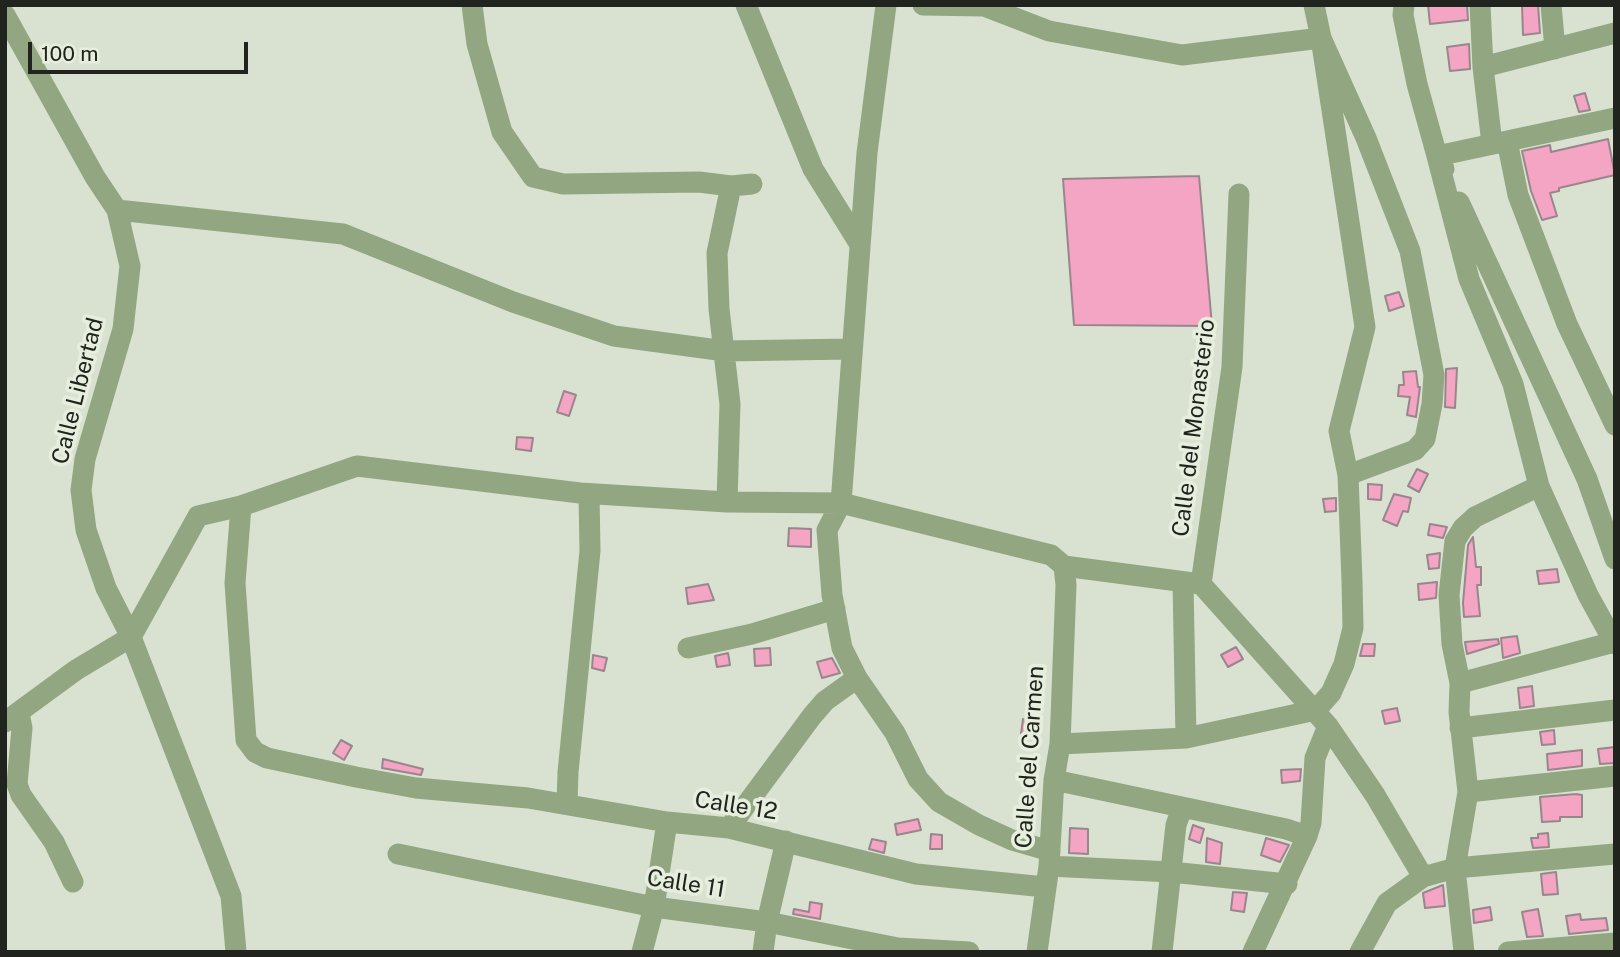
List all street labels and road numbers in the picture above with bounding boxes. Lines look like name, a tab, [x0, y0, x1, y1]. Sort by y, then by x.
street label: Calle Libertad	[46, 315, 110, 467]
street label: Calle del Monasterio	[1167, 318, 1221, 538]
street label: Calle del Carmen	[1010, 665, 1050, 849]
street label: Calle 12	[693, 786, 779, 826]
street label: Calle 11	[645, 864, 727, 904]

